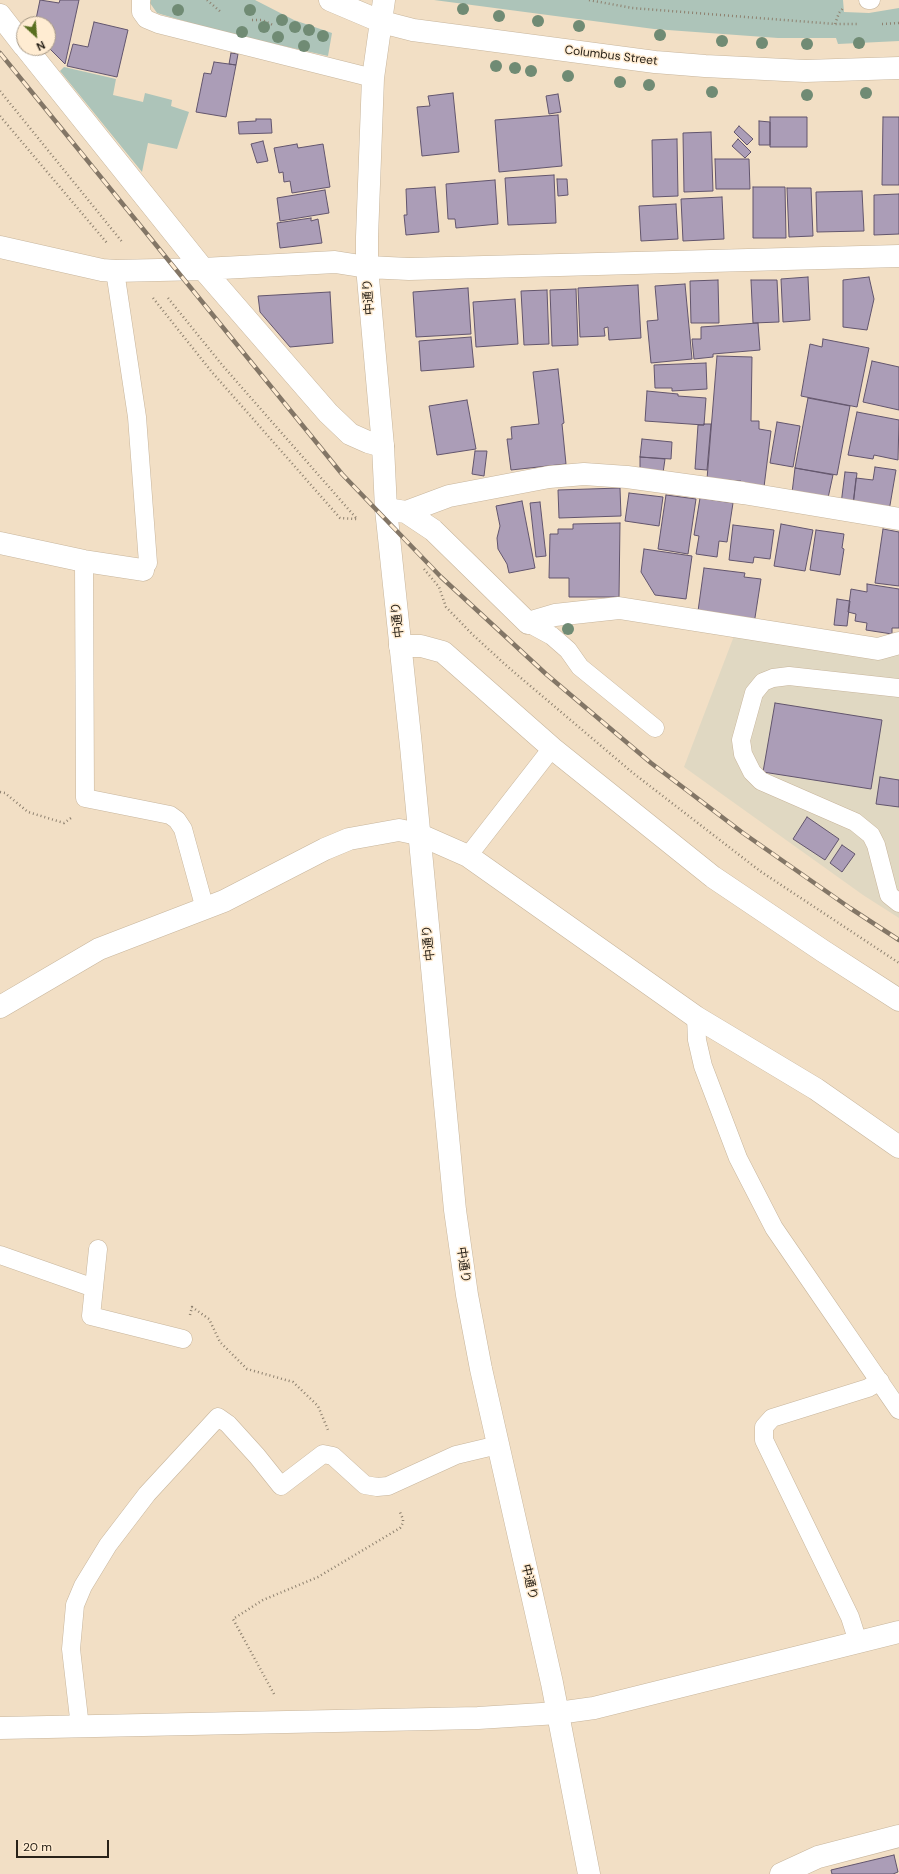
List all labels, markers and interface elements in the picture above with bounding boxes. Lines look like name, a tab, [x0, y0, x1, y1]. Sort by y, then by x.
north arrow	[16, 16, 56, 56]
text: N	[34, 38, 47, 54]
street label: Columbus Street	[564, 43, 658, 69]
street label: 中通り	[361, 279, 377, 315]
street label: 中通り	[389, 601, 407, 639]
street label: 中通り	[420, 924, 438, 962]
street label: 中通り	[453, 1246, 473, 1284]
street label: 中通り	[518, 1563, 540, 1601]
scale bar	[18, 1832, 111, 1858]
text: 20 m	[23, 1839, 52, 1855]

